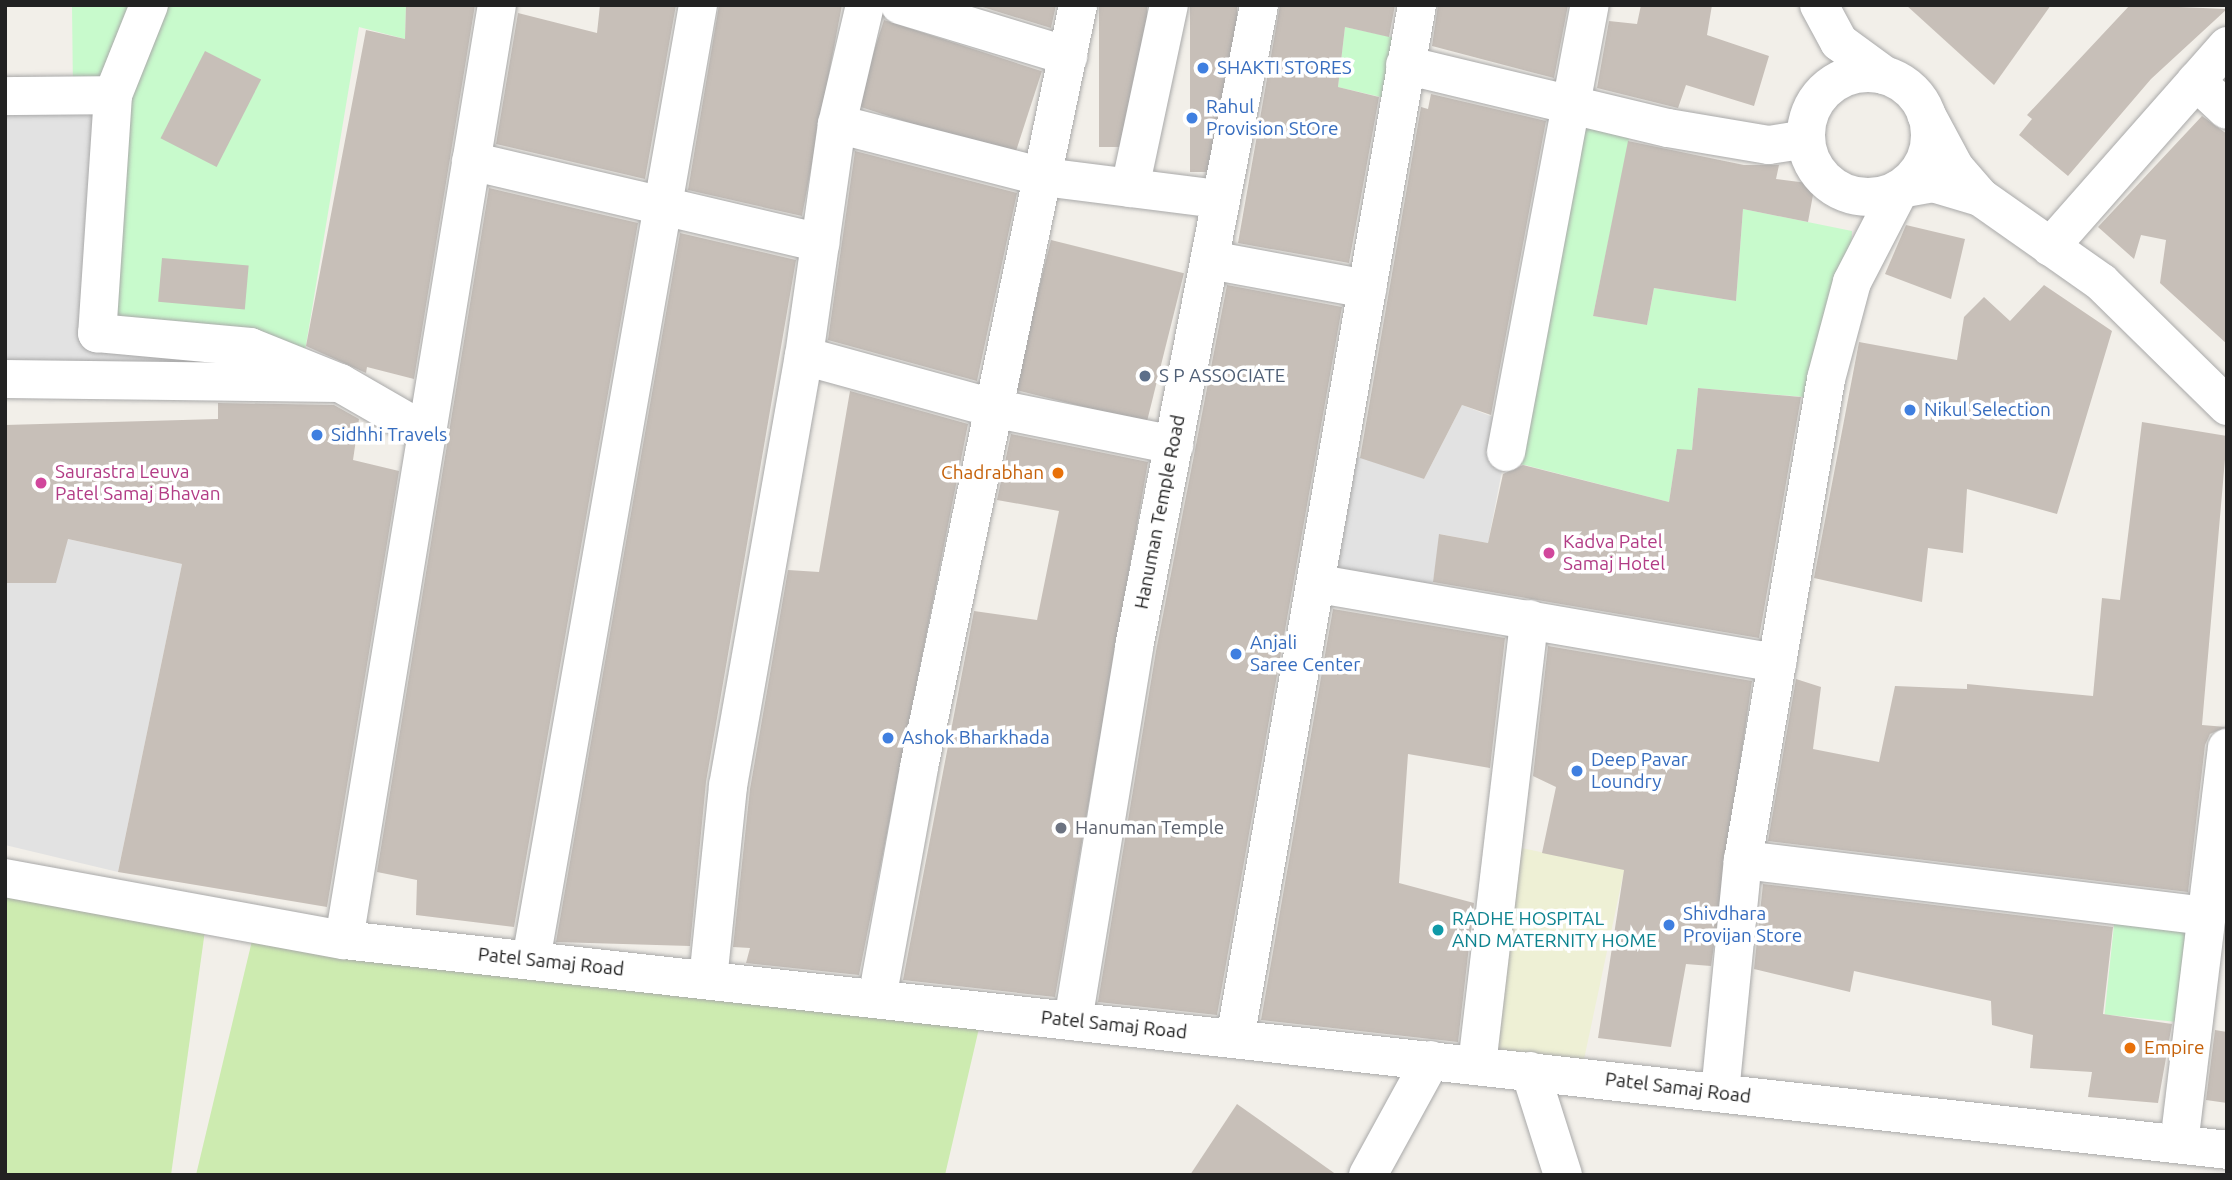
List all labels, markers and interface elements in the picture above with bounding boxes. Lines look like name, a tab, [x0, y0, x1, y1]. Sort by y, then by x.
place label: SHAKTI STORES	[1217, 57, 1352, 79]
marker: SHAKTI STORES	[1195, 60, 1211, 76]
place label: Rahul Provision StOre	[1206, 96, 1339, 140]
marker: Rahul Provision StOre	[1184, 110, 1200, 126]
place label: S P ASSOCIATE	[1159, 365, 1285, 387]
marker: S P ASSOCIATE	[1137, 368, 1153, 384]
place label: Nikul Selection	[1924, 399, 2051, 421]
marker: Nikul Selection	[1902, 402, 1918, 418]
street label: Hanuman Temple Road	[1130, 413, 1190, 611]
place label: Sidhhi Travels	[331, 424, 447, 446]
marker: Sidhhi Travels	[309, 427, 325, 443]
place label: Saurastra Leuva Patel Samaj Bhavan	[55, 461, 221, 505]
place label: Chadrabhan	[941, 462, 1044, 484]
marker: Chadrabhan	[1050, 465, 1066, 481]
marker: Saurastra Leuva Patel Samaj Bhavan	[33, 475, 49, 491]
place label: Kadva Patel Samaj Hotel	[1563, 531, 1665, 575]
marker: Kadva Patel Samaj Hotel	[1541, 545, 1557, 561]
place label: Anjali Saree Center	[1250, 632, 1360, 676]
marker: Anjali Saree Center	[1228, 646, 1244, 662]
place label: Ashok Bharkhada	[902, 727, 1050, 749]
marker: Ashok Bharkhada	[880, 730, 896, 746]
place label: Deep Pavar Loundry	[1591, 749, 1688, 793]
marker: Deep Pavar Loundry	[1569, 763, 1585, 779]
place label: Hanuman Temple	[1075, 817, 1224, 839]
marker: Hanuman Temple	[1053, 820, 1069, 836]
place label: Shivdhara Provijan Store	[1683, 903, 1802, 947]
place label: RADHE HOSPITAL AND MATERNITY HOME	[1452, 908, 1657, 952]
marker: Shivdhara Provijan Store	[1661, 917, 1677, 933]
marker: RADHE HOSPITAL AND MATERNITY HOME	[1430, 922, 1446, 938]
street label: Patel Samaj Road	[477, 943, 625, 981]
street label: Patel Samaj Road	[1040, 1006, 1188, 1044]
place label: Empire	[2144, 1037, 2204, 1059]
marker: Empire	[2122, 1040, 2138, 1056]
street label: Patel Samaj Road	[1604, 1068, 1752, 1108]

